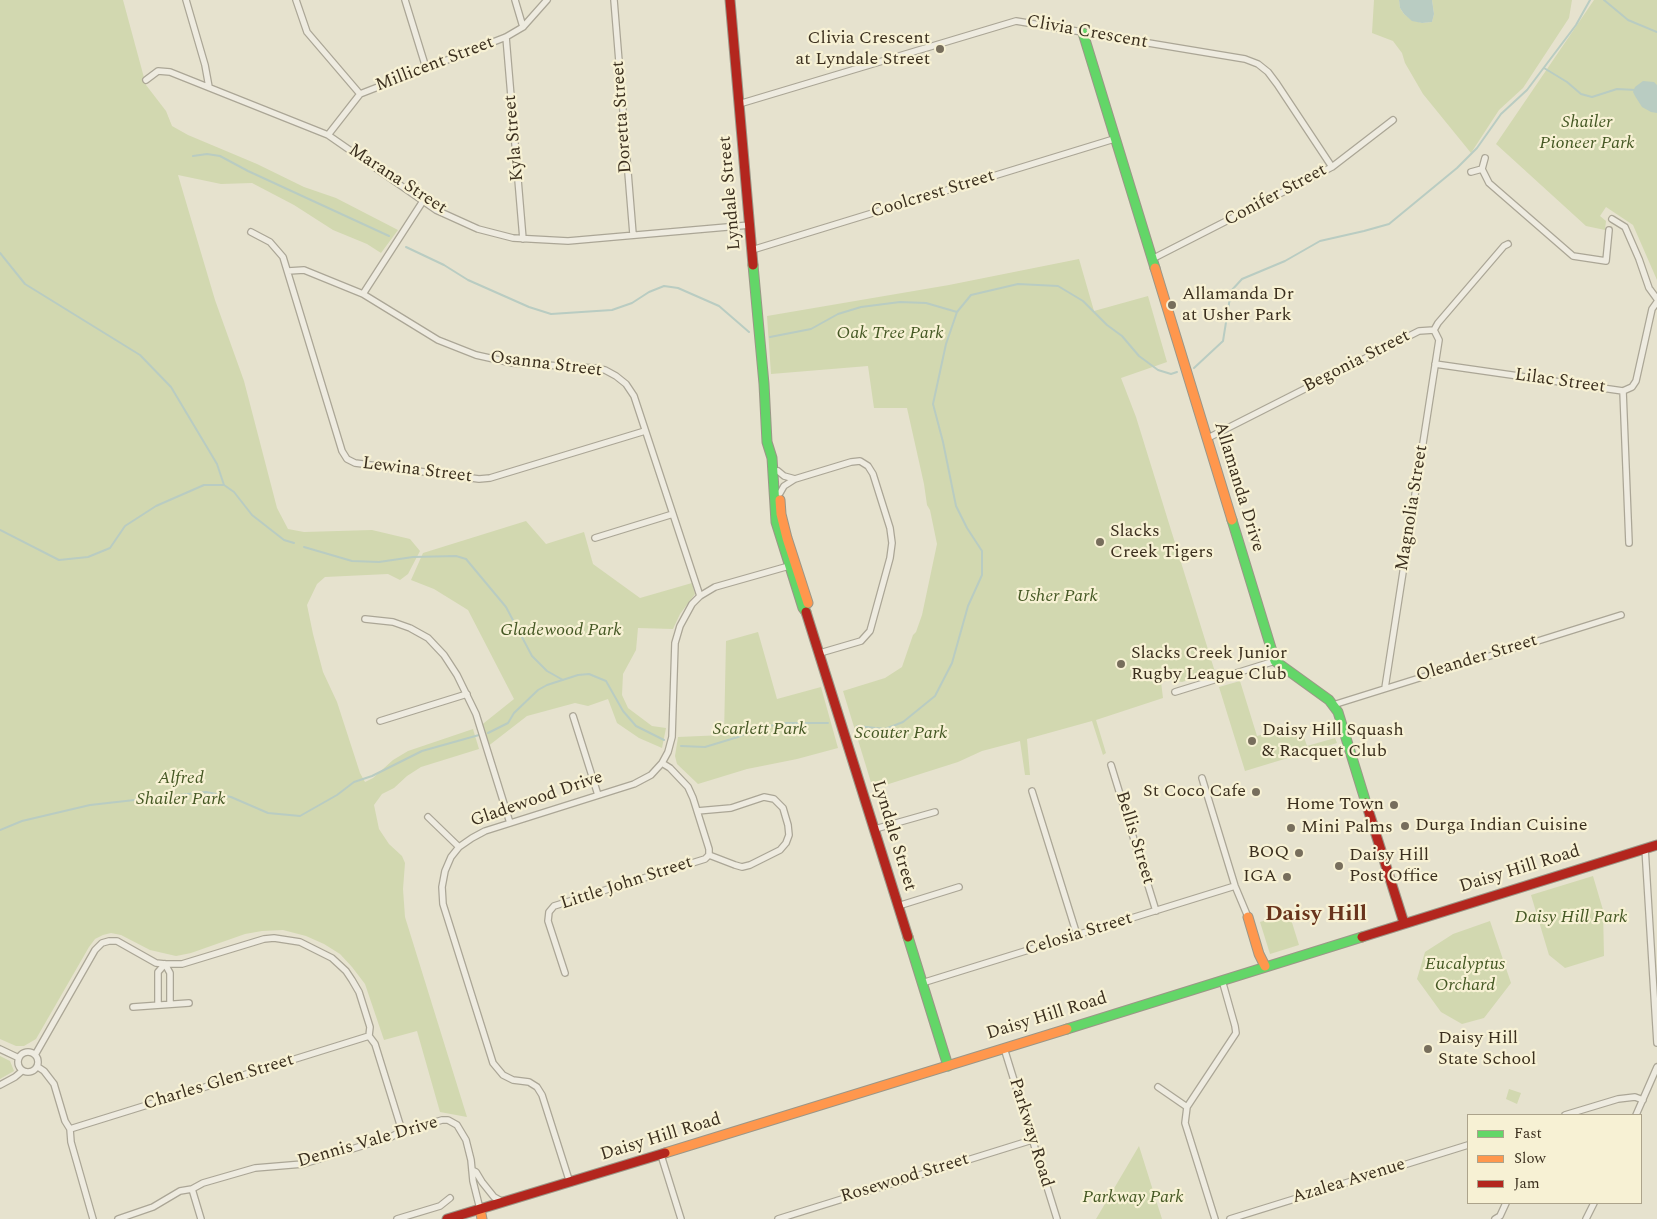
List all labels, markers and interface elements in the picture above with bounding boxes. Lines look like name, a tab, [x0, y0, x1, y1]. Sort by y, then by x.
street label: Clivia Crescent	[1025, 12, 1149, 54]
place label: Clivia Crescent at Lyndale Street	[796, 28, 930, 70]
street label: Millicent Street	[373, 33, 497, 97]
marker: Clivia Crescent at Lyndale Street	[934, 43, 946, 55]
street label: Doretta Street	[608, 60, 638, 174]
street label: Kyla Street	[500, 94, 530, 182]
park label: Shailer Pioneer Park	[1539, 112, 1635, 154]
street label: Lyndale Street	[715, 135, 747, 251]
street label: Marana Street	[344, 140, 450, 220]
street label: Conifer Street	[1221, 160, 1331, 232]
street label: Coolcrest Street	[869, 166, 997, 224]
place label: Allamanda Dr at Usher Park	[1182, 284, 1294, 326]
marker: Allamanda Dr at Usher Park	[1166, 299, 1178, 311]
park label: Oak Tree Park	[836, 323, 944, 345]
street label: Begonia Street	[1300, 326, 1414, 398]
street label: Osanna Street	[489, 347, 603, 383]
street label: Lilac Street	[1513, 365, 1607, 399]
street label: Allamanda Drive	[1208, 419, 1268, 555]
street label: Magnolia Street	[1392, 443, 1434, 573]
street label: Lewina Street	[361, 454, 473, 488]
place label: Slacks Creek Tigers	[1110, 521, 1213, 564]
marker: Slacks Creek Tigers	[1094, 536, 1106, 548]
park label: Usher Park	[1016, 586, 1098, 608]
park label: Gladewood Park	[500, 620, 622, 642]
street label: Oleander Street	[1414, 630, 1540, 688]
place label: Slacks Creek Junior Rugby League Club	[1131, 643, 1287, 686]
marker: Slacks Creek Junior Rugby League Club	[1115, 658, 1127, 670]
park label: Scarlett Park	[713, 719, 807, 741]
place label: Daisy Hill Squash & Racquet Club	[1262, 720, 1404, 762]
park label: Scouter Park	[854, 723, 948, 745]
marker: Daisy Hill Squash & Racquet Club	[1246, 735, 1258, 747]
street label: Gladewood Drive	[468, 767, 606, 833]
park label: Alfred Shailer Park	[136, 768, 226, 811]
street label: Lyndale Street	[866, 778, 920, 894]
place label: St Coco Cafe	[1143, 781, 1246, 803]
marker: St Coco Cafe	[1250, 786, 1262, 798]
street label: Bellis Street	[1110, 789, 1158, 887]
place label: Home Town	[1286, 794, 1384, 816]
marker: Home Town	[1388, 799, 1400, 811]
place label: Durga Indian Cuisine	[1415, 815, 1588, 837]
place label: Mini Palms	[1301, 817, 1393, 839]
marker: Durga Indian Cuisine	[1399, 820, 1411, 832]
marker: Mini Palms	[1285, 822, 1297, 834]
street label: Daisy Hill Road	[1457, 841, 1583, 899]
place label: BOQ	[1248, 842, 1289, 864]
place label: Daisy Hill Post Office	[1349, 845, 1438, 888]
marker: BOQ	[1293, 847, 1305, 859]
street label: Little John Street	[558, 853, 696, 915]
marker: Daisy Hill Post Office	[1333, 860, 1345, 872]
place label: IGA	[1243, 866, 1277, 888]
marker: IGA	[1281, 871, 1293, 883]
district label: Daisy Hill	[1265, 903, 1367, 929]
park label: Daisy Hill Park	[1514, 907, 1628, 929]
street label: Celosia Street	[1023, 908, 1135, 962]
park label: Eucalyptus Orchard	[1425, 954, 1505, 996]
street label: Daisy Hill Road	[984, 988, 1110, 1046]
place label: Daisy Hill State School	[1438, 1028, 1536, 1070]
marker: Daisy Hill State School	[1422, 1043, 1434, 1055]
street label: Charles Glen Street	[141, 1050, 297, 1116]
street label: Parkway Road	[1003, 1076, 1057, 1190]
street label: Daisy Hill Road	[598, 1109, 724, 1167]
street label: Dennis Vale Drive	[295, 1113, 441, 1173]
legend	[1467, 1114, 1642, 1204]
text: Fast	[1514, 1122, 1542, 1145]
text: Slow	[1514, 1147, 1546, 1170]
street label: Rosewood Street	[838, 1149, 972, 1209]
street label: Azalea Avenue	[1290, 1155, 1408, 1209]
text: Jam	[1514, 1172, 1540, 1195]
park label: Parkway Park	[1082, 1187, 1184, 1209]

